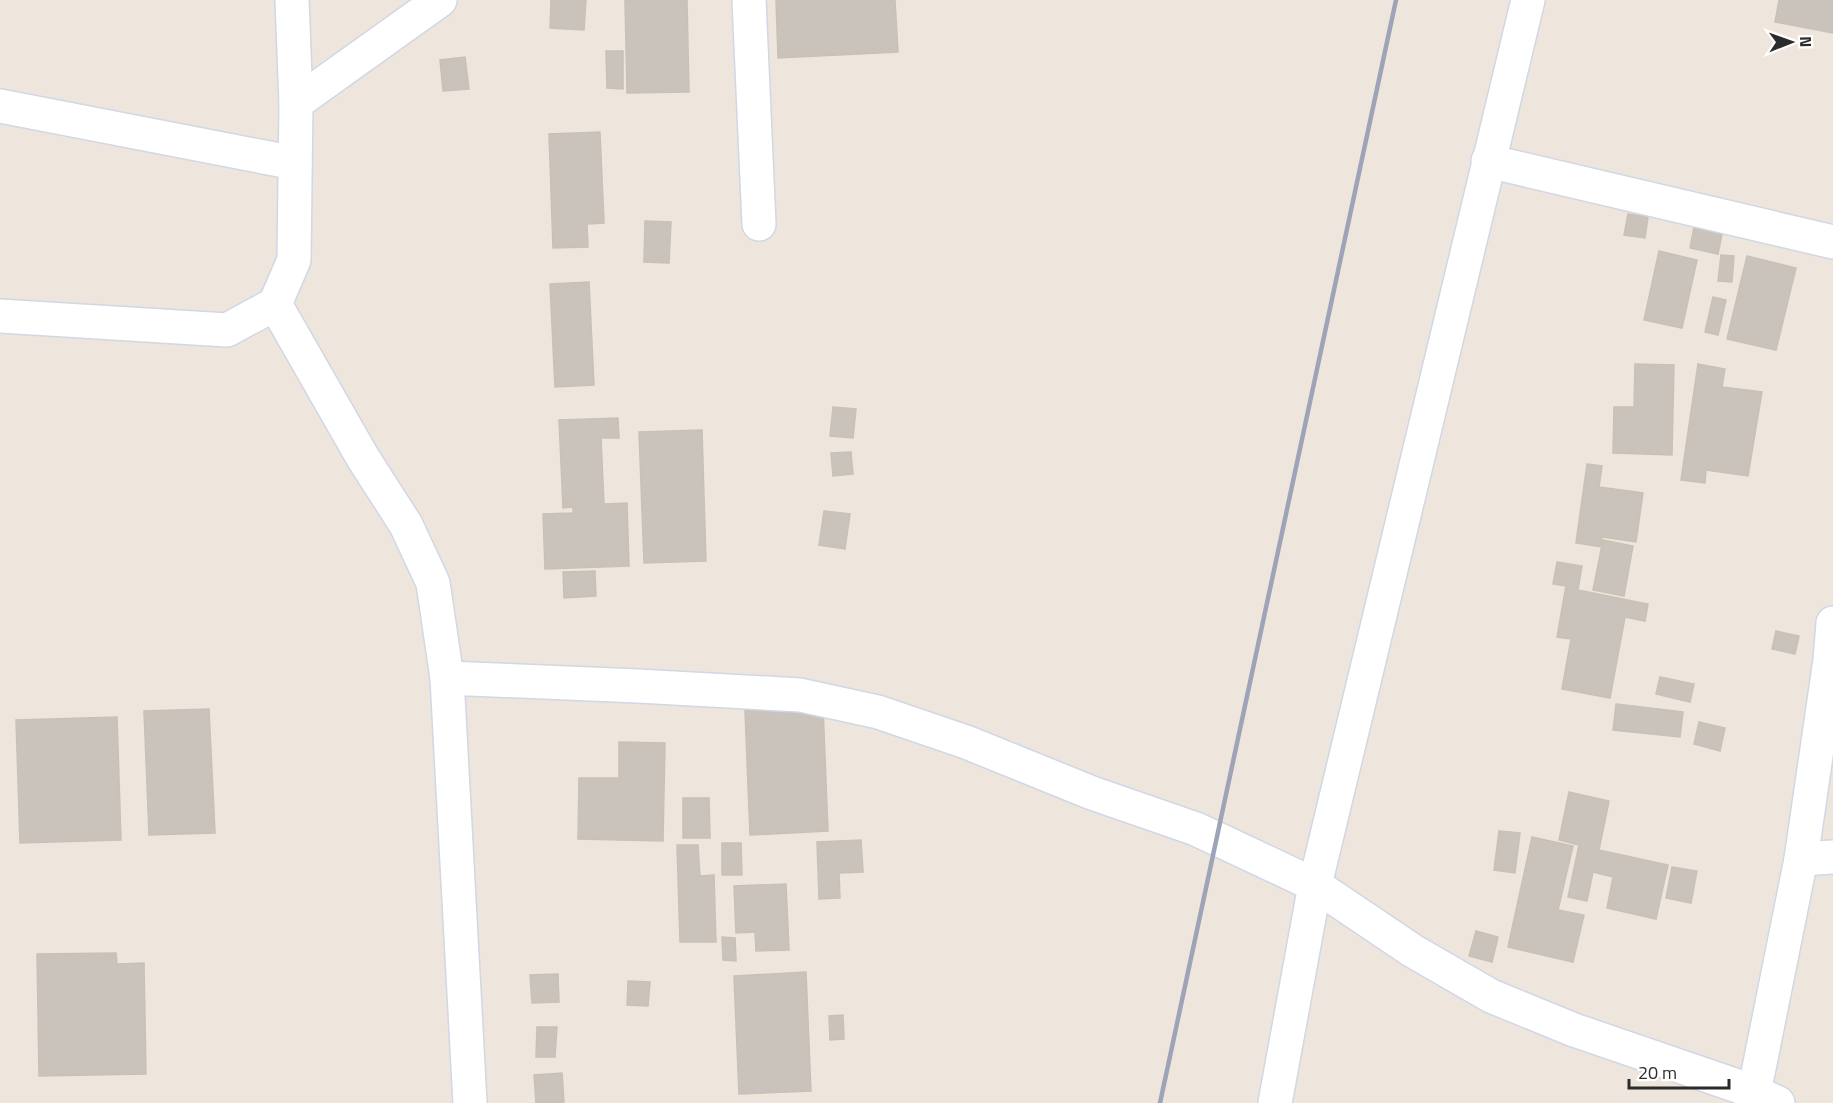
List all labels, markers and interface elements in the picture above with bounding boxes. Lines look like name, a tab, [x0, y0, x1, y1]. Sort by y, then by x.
north arrow	[1761, 12, 1821, 72]
text: N	[1794, 36, 1818, 47]
scale bar	[1629, 1052, 1730, 1090]
text: 20 m	[1638, 1059, 1677, 1086]

